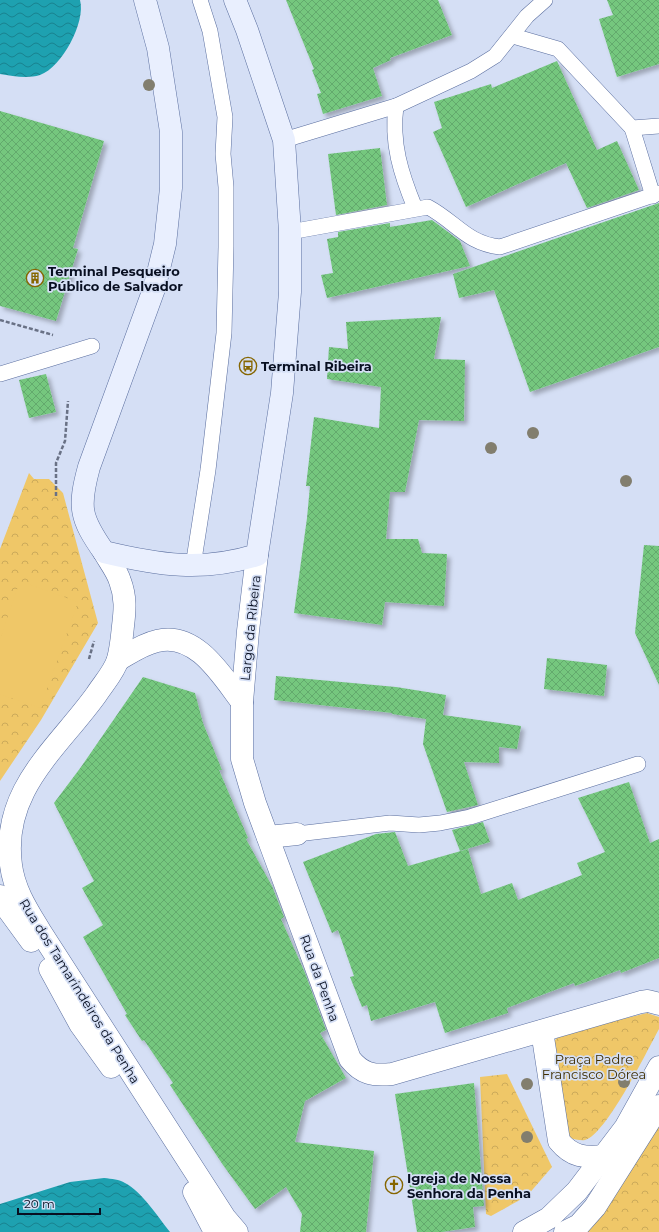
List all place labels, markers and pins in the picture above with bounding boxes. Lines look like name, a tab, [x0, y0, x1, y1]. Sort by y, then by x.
place label: Terminal Pesqueiro Público de Salvador	[48, 263, 183, 294]
building icon: Terminal Pesqueiro Público de Salvador	[25, 268, 45, 288]
bus stop icon: Terminal Ribeira	[238, 356, 258, 376]
place label: Terminal Ribeira	[261, 358, 372, 374]
place label: Igreja de Nossa Senhora da Penha	[407, 1170, 531, 1201]
church icon: Igreja de Nossa Senhora da Penha	[384, 1175, 404, 1195]

